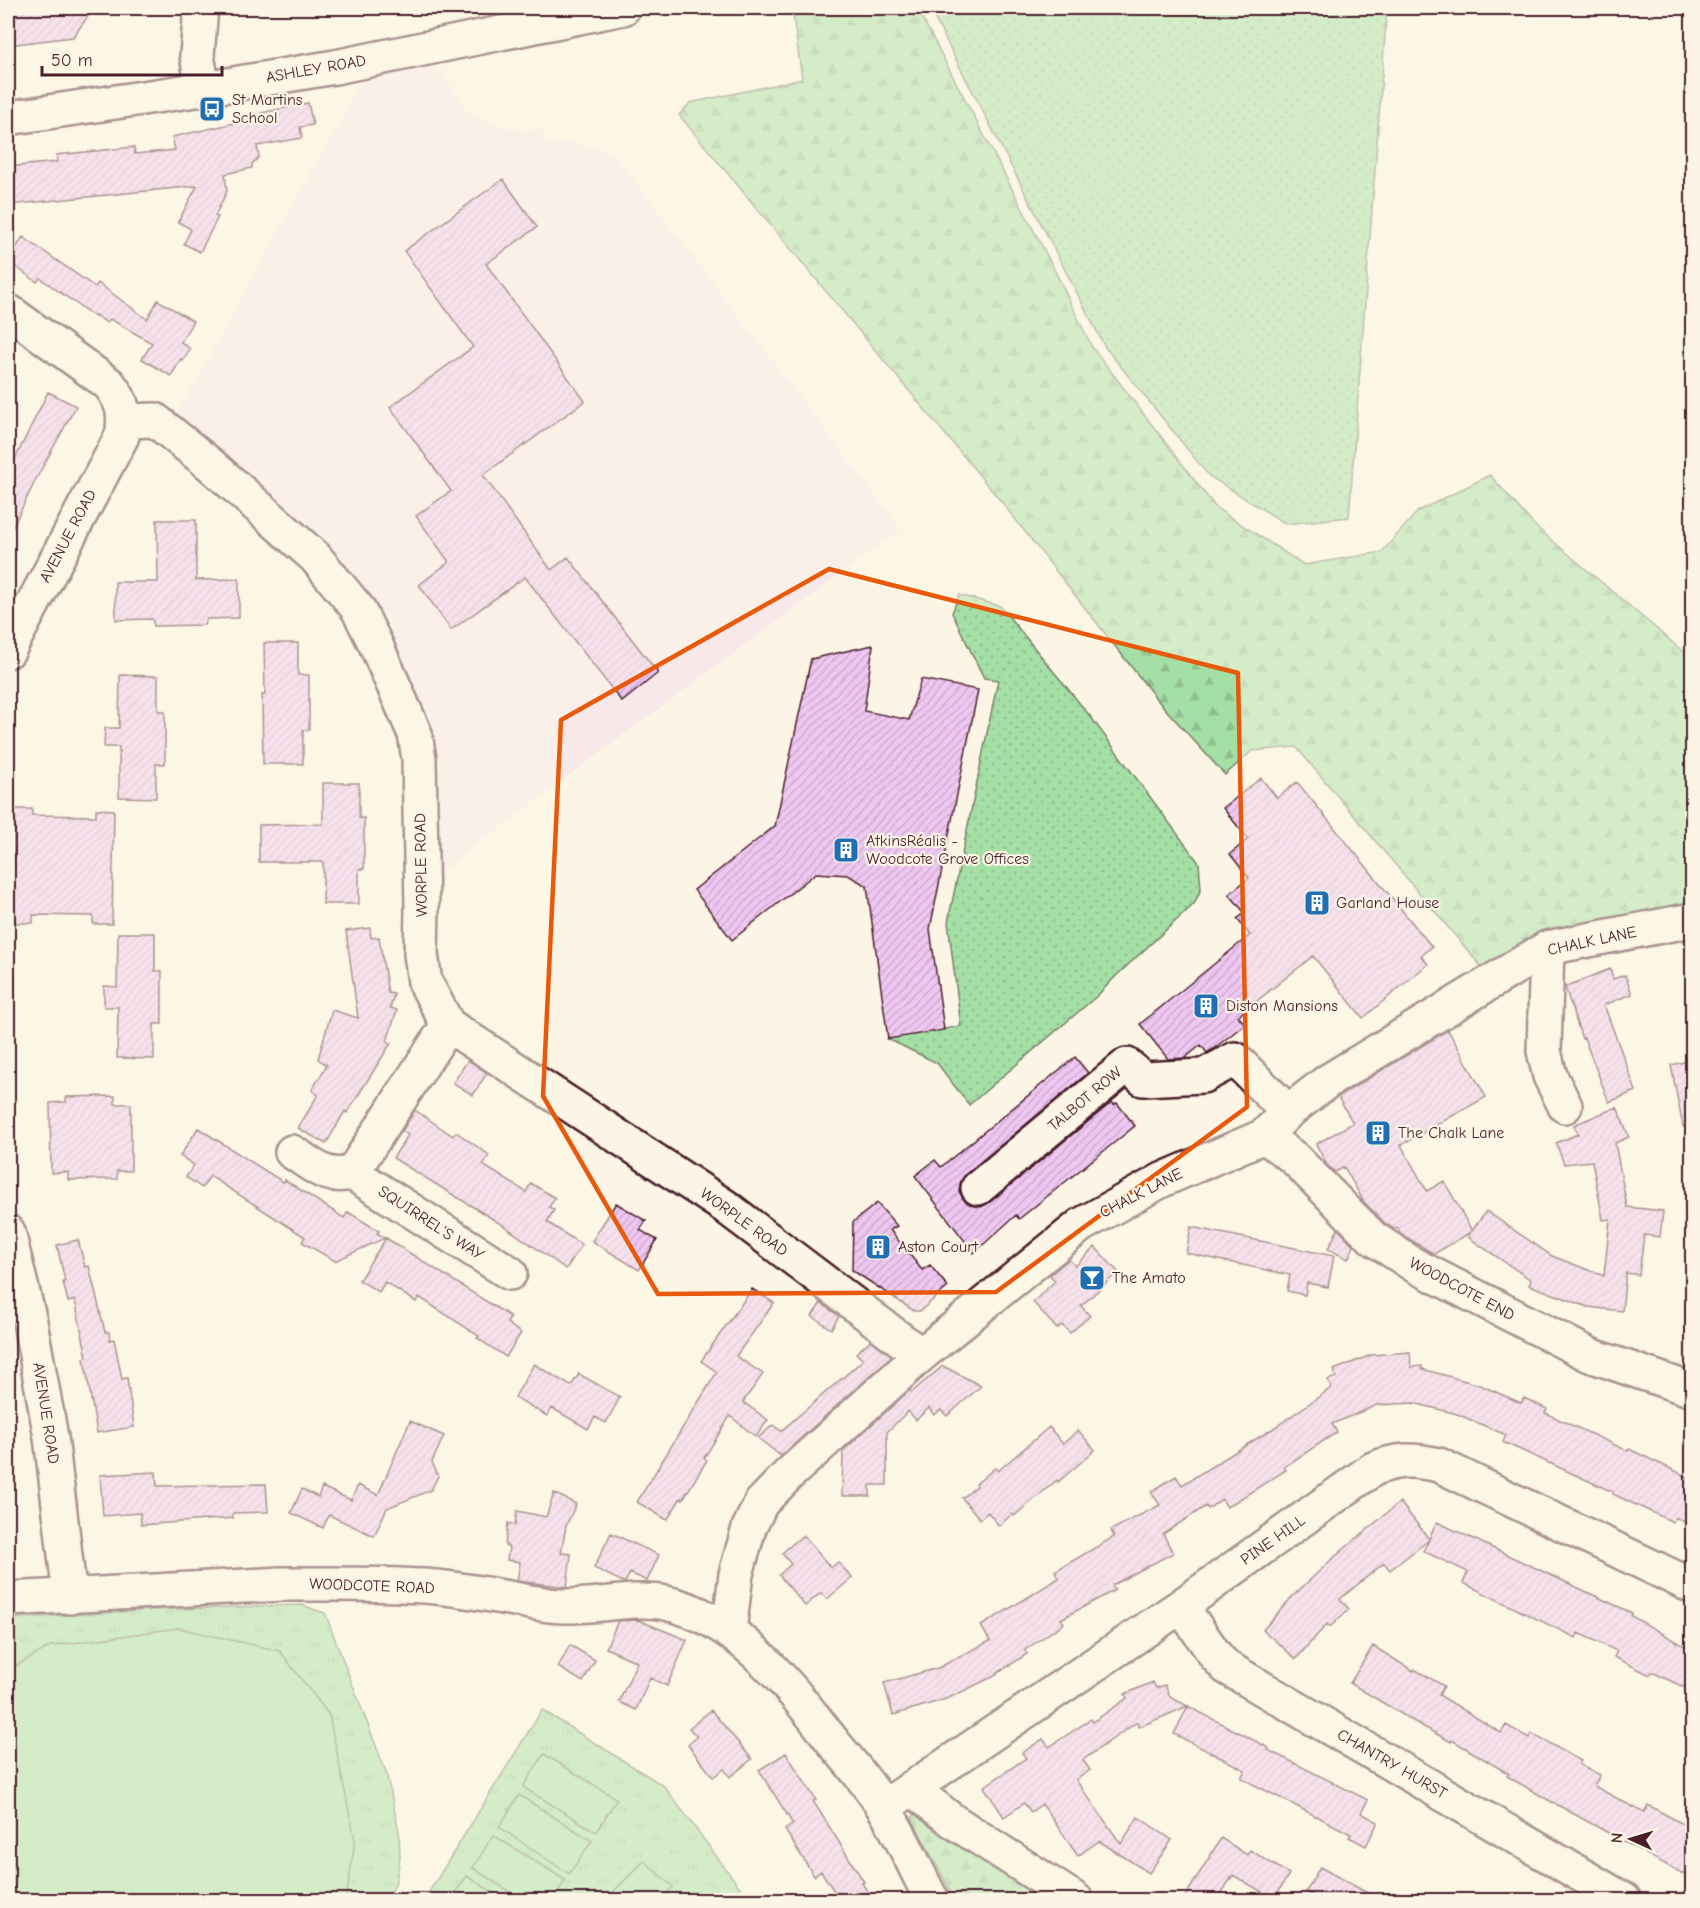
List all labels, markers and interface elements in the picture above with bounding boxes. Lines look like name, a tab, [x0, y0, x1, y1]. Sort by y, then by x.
scale bar	[42, 39, 222, 77]
text: 50 m	[51, 50, 93, 71]
street label: ASHLEY ROAD	[265, 51, 367, 87]
place label: St Martins School	[232, 91, 303, 127]
bus stop icon: St Martins School	[197, 94, 227, 124]
street label: AVENUE ROAD	[36, 486, 100, 586]
street label: WORPLE ROAD	[411, 813, 431, 917]
place label: AtkinsRéalis - Woodcote Grove Offices	[866, 832, 1029, 868]
building icon: AtkinsRéalis - Woodcote Grove Offices	[831, 835, 861, 865]
building icon: Garland House	[1302, 888, 1332, 918]
place label: Garland House	[1336, 894, 1439, 912]
street label: CHALK LANE	[1546, 923, 1638, 959]
building icon: Diston Mansions	[1191, 991, 1221, 1021]
place label: Diston Mansions	[1226, 997, 1338, 1015]
street label: TALBOT ROW	[1044, 1063, 1126, 1135]
building icon: The Chalk Lane	[1363, 1118, 1393, 1148]
place label: The Chalk Lane	[1398, 1124, 1504, 1142]
street label: CHALK LANE	[1097, 1164, 1186, 1222]
street label: SQUIRREL'S WAY	[375, 1182, 488, 1264]
street label: WORPLE ROAD	[697, 1184, 791, 1260]
building icon: Aston Court	[863, 1232, 893, 1262]
place label: Aston Court	[898, 1238, 979, 1256]
street label: WOODCOTE END	[1406, 1254, 1518, 1324]
bar icon: The Amato	[1077, 1263, 1107, 1293]
place label: The Amato	[1112, 1269, 1186, 1287]
street label: AVENUE ROAD	[29, 1361, 63, 1465]
street label: PINE HILL	[1237, 1511, 1309, 1569]
street label: WOODCOTE ROAD	[309, 1575, 435, 1597]
street label: CHANTRY HURST	[1334, 1725, 1450, 1803]
north arrow	[1601, 1809, 1661, 1869]
text: N	[1608, 1832, 1626, 1844]

